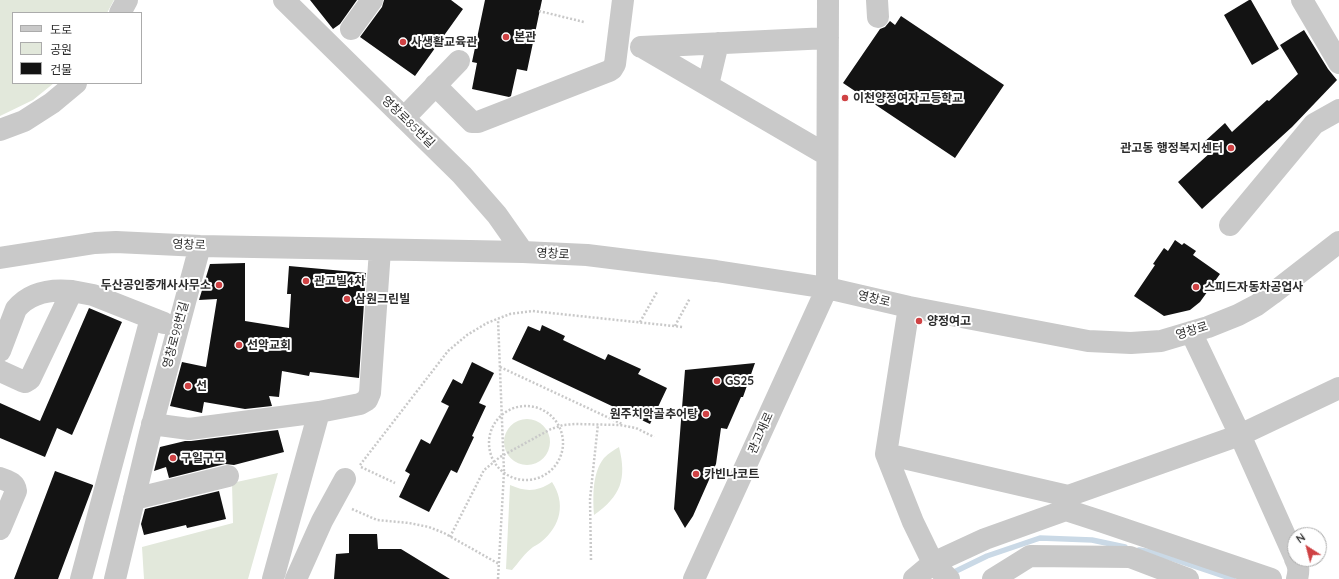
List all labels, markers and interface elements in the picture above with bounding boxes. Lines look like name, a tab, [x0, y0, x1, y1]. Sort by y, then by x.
legend	[12, 12, 142, 84]
text: 도로	[50, 22, 72, 37]
place label: 본관	[514, 30, 536, 44]
marker: 본관	[501, 32, 511, 42]
place label: 사생활교육관	[411, 35, 477, 49]
marker: 사생활교육관	[398, 37, 408, 47]
text: 공원	[50, 42, 72, 57]
text: 건물	[50, 62, 72, 77]
place label: 이천양정여자고등학교	[853, 91, 963, 105]
street label: 영창로85번길	[378, 93, 438, 151]
marker: 이천양정여자고등학교	[840, 93, 850, 103]
place label: 관고동 행정복지센터	[1120, 141, 1223, 155]
marker: 관고동 행정복지센터	[1226, 143, 1236, 153]
street label: 영창로	[172, 237, 206, 253]
street label: 영창로	[536, 246, 570, 262]
place label: 관고빌4차	[314, 274, 365, 288]
marker: 관고빌4차	[301, 276, 311, 286]
place label: 두산공인중개사사무소	[101, 278, 211, 292]
marker: 두산공인중개사사무소	[214, 280, 224, 290]
place label: 스피드자동차공업사	[1204, 280, 1303, 294]
marker: 스피드자동차공업사	[1191, 282, 1201, 292]
street label: 영창로	[856, 288, 892, 310]
place label: 삼원그린빌	[355, 292, 410, 306]
marker: 삼원그린빌	[342, 294, 352, 304]
street label: 영창로98번길	[160, 300, 192, 370]
place label: 양정여고	[927, 314, 971, 328]
marker: 양정여고	[914, 316, 924, 326]
street label: 영창로	[1174, 319, 1210, 343]
place label: 선악교회	[247, 338, 291, 352]
marker: 선악교회	[234, 340, 244, 350]
place label: GS25	[725, 374, 754, 388]
marker: GS25	[712, 376, 722, 386]
place label: 선	[196, 379, 207, 393]
marker: 선	[183, 381, 193, 391]
place label: 원주치악골추어탕	[610, 407, 698, 421]
marker: 원주치악골추어탕	[701, 409, 711, 419]
street label: 관고재로	[745, 410, 777, 456]
place label: 구일구모	[181, 451, 225, 465]
marker: 구일구모	[168, 453, 178, 463]
place label: 카빈나코트	[704, 467, 759, 481]
marker: 카빈나코트	[691, 469, 701, 479]
north arrow	[1287, 527, 1327, 567]
text: N	[1293, 530, 1308, 546]

